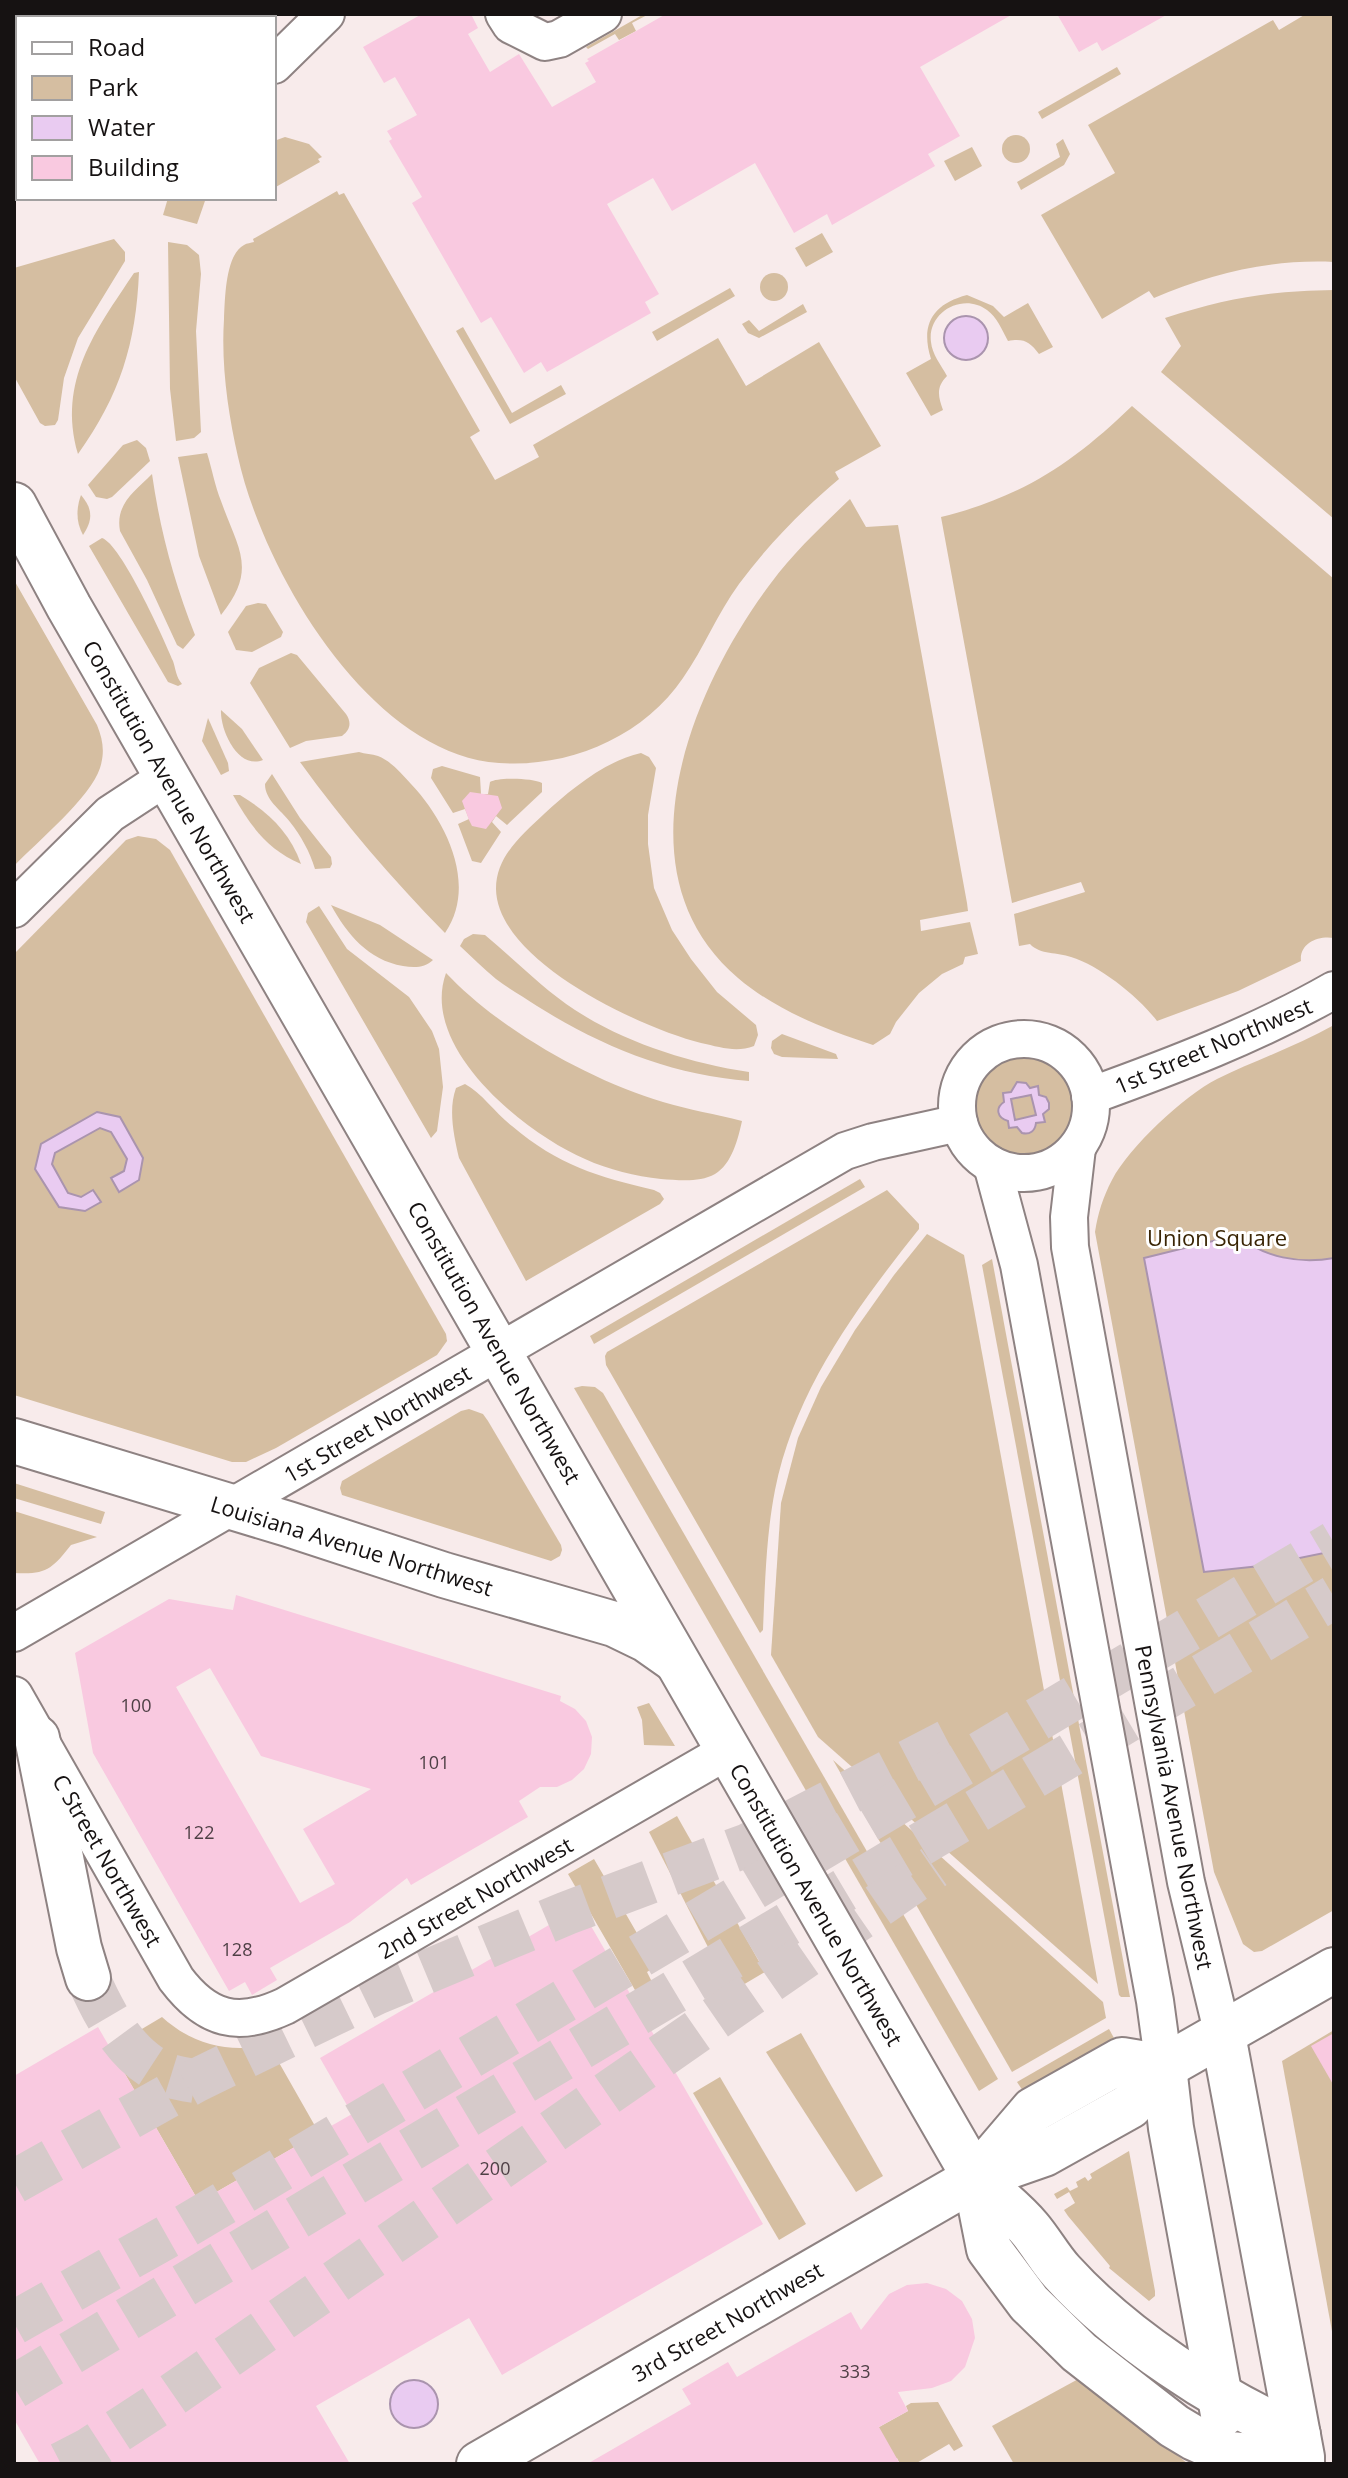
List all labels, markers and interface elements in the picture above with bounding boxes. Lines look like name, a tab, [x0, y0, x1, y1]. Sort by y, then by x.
legend	[16, 16, 276, 200]
text: Road	[88, 30, 145, 63]
text: Park	[88, 70, 139, 103]
text: Water	[88, 110, 156, 143]
text: Building	[88, 150, 179, 183]
street label: Constitution Avenue Northwest	[77, 634, 264, 928]
street label: 1st Street Northwest	[1110, 990, 1316, 1100]
street label: Constitution Avenue Northwest	[402, 1195, 589, 1489]
park label: Union Square	[1147, 1222, 1287, 1252]
street label: 1st Street Northwest	[278, 1357, 476, 1489]
street label: Louisiana Avenue Northwest	[207, 1488, 497, 1602]
street label: Pennsylvania Avenue Northwest	[1129, 1642, 1221, 1972]
house number: 100	[121, 1693, 151, 1717]
house number: 101	[419, 1750, 449, 1774]
street label: Constitution Avenue Northwest	[724, 1757, 911, 2051]
street label: C Street Northwest	[46, 1768, 170, 1952]
house number: 122	[184, 1820, 214, 1844]
street label: 2nd Street Northwest	[372, 1829, 578, 1965]
house number: 128	[222, 1937, 252, 1961]
house number: 200	[480, 2156, 510, 2180]
street label: 3rd Street Northwest	[626, 2254, 828, 2388]
house number: 333	[840, 2359, 870, 2383]

